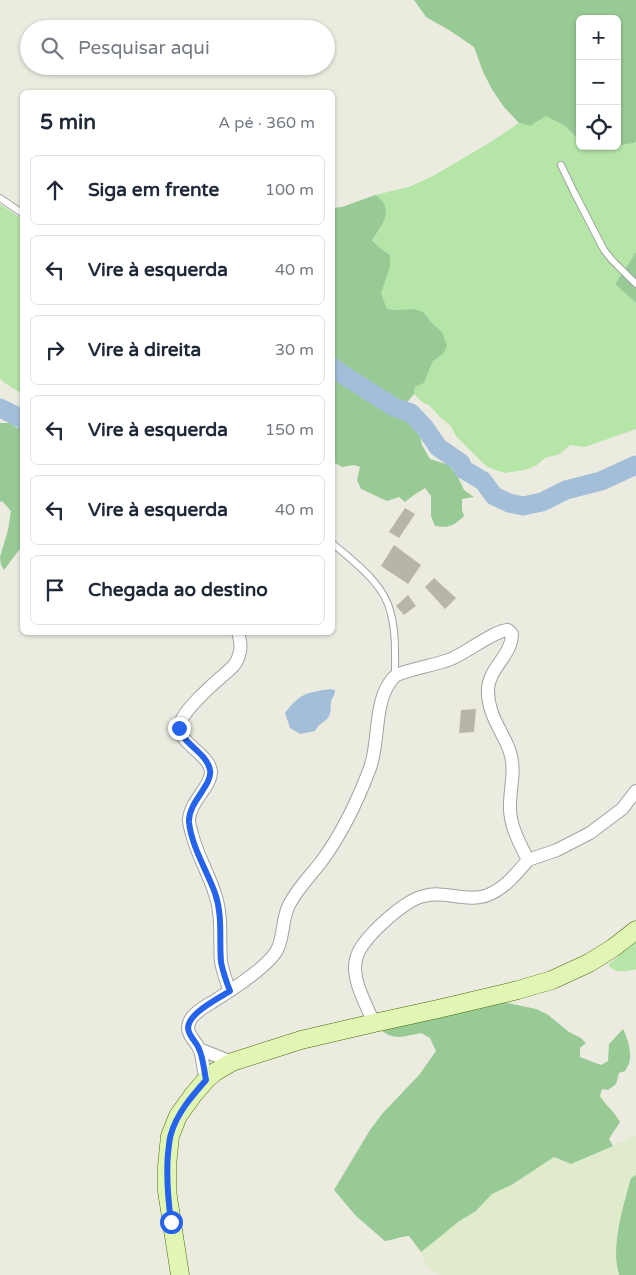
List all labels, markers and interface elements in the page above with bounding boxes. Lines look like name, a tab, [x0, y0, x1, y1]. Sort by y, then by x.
map controls	[576, 15, 621, 150]
button: +	[576, 15, 621, 60]
search box	[20, 20, 335, 75]
icon: search	[38, 34, 66, 62]
text: Pesquisar aqui	[78, 37, 210, 59]
button: −	[576, 60, 621, 105]
button: locate	[576, 105, 621, 150]
text: 5 min	[40, 110, 96, 135]
text: A pé · 360 m	[218, 113, 315, 133]
icon: ahead	[41, 176, 69, 204]
text: Siga em frente	[88, 179, 219, 201]
text: 100 m	[265, 180, 314, 200]
icon: left	[41, 256, 69, 284]
text: Vire à esquerda	[88, 259, 228, 281]
text: 40 m	[275, 260, 314, 280]
icon: right	[41, 336, 69, 364]
text: Vire à direita	[88, 339, 201, 361]
text: 30 m	[275, 340, 314, 360]
icon: left	[41, 416, 69, 444]
text: Vire à esquerda	[88, 419, 228, 441]
text: 150 m	[265, 420, 314, 440]
icon: left	[41, 496, 69, 524]
text: Vire à esquerda	[88, 499, 228, 521]
text: 40 m	[275, 500, 314, 520]
icon: arrive	[41, 576, 69, 604]
text: Chegada ao destino	[88, 579, 268, 601]
route end	[168, 717, 191, 740]
route start	[160, 1211, 183, 1234]

